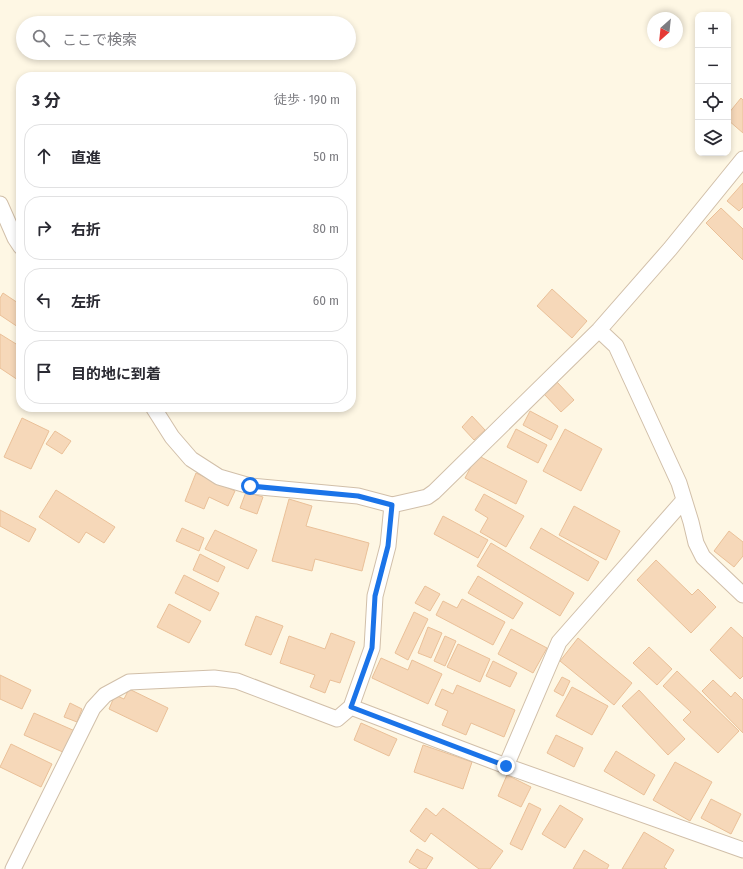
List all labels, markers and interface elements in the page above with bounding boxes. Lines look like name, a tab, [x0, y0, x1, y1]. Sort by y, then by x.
north arrow	[647, 12, 683, 48]
map controls	[695, 12, 731, 156]
button: +	[695, 12, 731, 48]
search box	[16, 16, 356, 60]
icon: search	[30, 27, 52, 49]
text: ここで検索	[62, 31, 137, 49]
button: −	[695, 48, 731, 84]
button: locate	[695, 84, 731, 120]
text: 3 分	[32, 90, 61, 111]
text: 徒歩 · 190 m	[274, 92, 340, 107]
button: layers	[695, 120, 731, 156]
icon: ahead	[33, 145, 55, 167]
text: 直進	[71, 149, 101, 167]
text: 50 m	[313, 149, 339, 164]
icon: right	[33, 217, 55, 239]
text: 右折	[71, 221, 101, 239]
text: 80 m	[313, 221, 339, 236]
icon: left	[33, 289, 55, 311]
text: 左折	[71, 293, 101, 311]
text: 60 m	[313, 293, 339, 308]
icon: arrive	[33, 361, 55, 383]
text: 目的地に到着	[71, 365, 161, 383]
route start	[241, 477, 259, 495]
route end	[497, 757, 515, 775]

